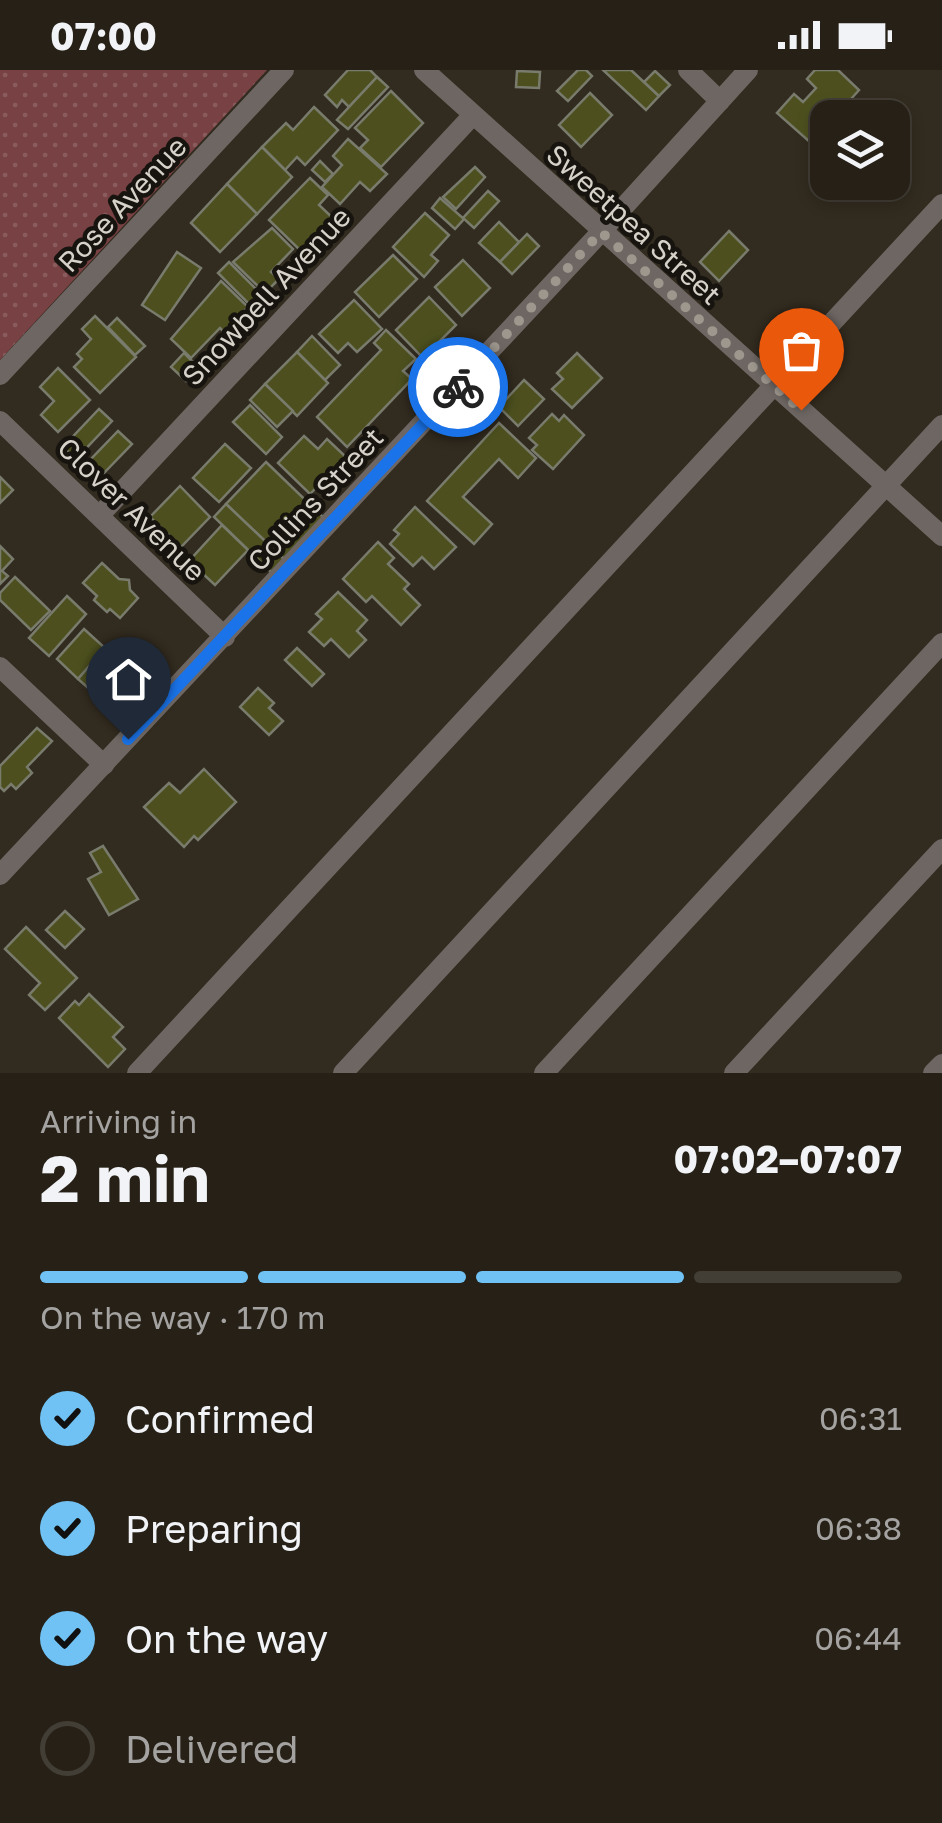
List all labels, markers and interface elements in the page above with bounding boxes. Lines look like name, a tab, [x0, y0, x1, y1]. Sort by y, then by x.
text: 07:00	[50, 13, 157, 58]
map controls	[810, 100, 910, 200]
button: layers	[810, 100, 910, 200]
street label: Rose Avenue	[51, 130, 193, 278]
street label: Sweetpea Street	[540, 137, 728, 311]
street label: Snowbell Avenue	[175, 200, 357, 392]
pin	[759, 308, 844, 411]
icon: bag	[774, 323, 829, 378]
courier	[408, 337, 508, 437]
icon: bike	[431, 360, 486, 415]
street label: Collins Street	[240, 421, 390, 577]
street label: Clover Avenue	[51, 430, 213, 588]
pin	[86, 637, 171, 740]
icon: home	[101, 652, 156, 707]
text: Arriving in	[40, 1102, 197, 1140]
text: 07:02–07:07	[673, 1136, 902, 1181]
text: 2 min	[40, 1138, 210, 1216]
text: On the way · 170 m	[40, 1298, 325, 1336]
icon: check	[40, 1391, 95, 1446]
text: Confirmed	[125, 1396, 315, 1441]
text: 06:31	[819, 1399, 902, 1437]
icon: check	[40, 1501, 95, 1556]
text: Preparing	[125, 1506, 303, 1551]
text: 06:38	[815, 1509, 902, 1547]
icon: check	[40, 1611, 95, 1666]
text: On the way	[125, 1616, 328, 1661]
text: 06:44	[814, 1619, 902, 1657]
text: Delivered	[125, 1726, 298, 1771]

